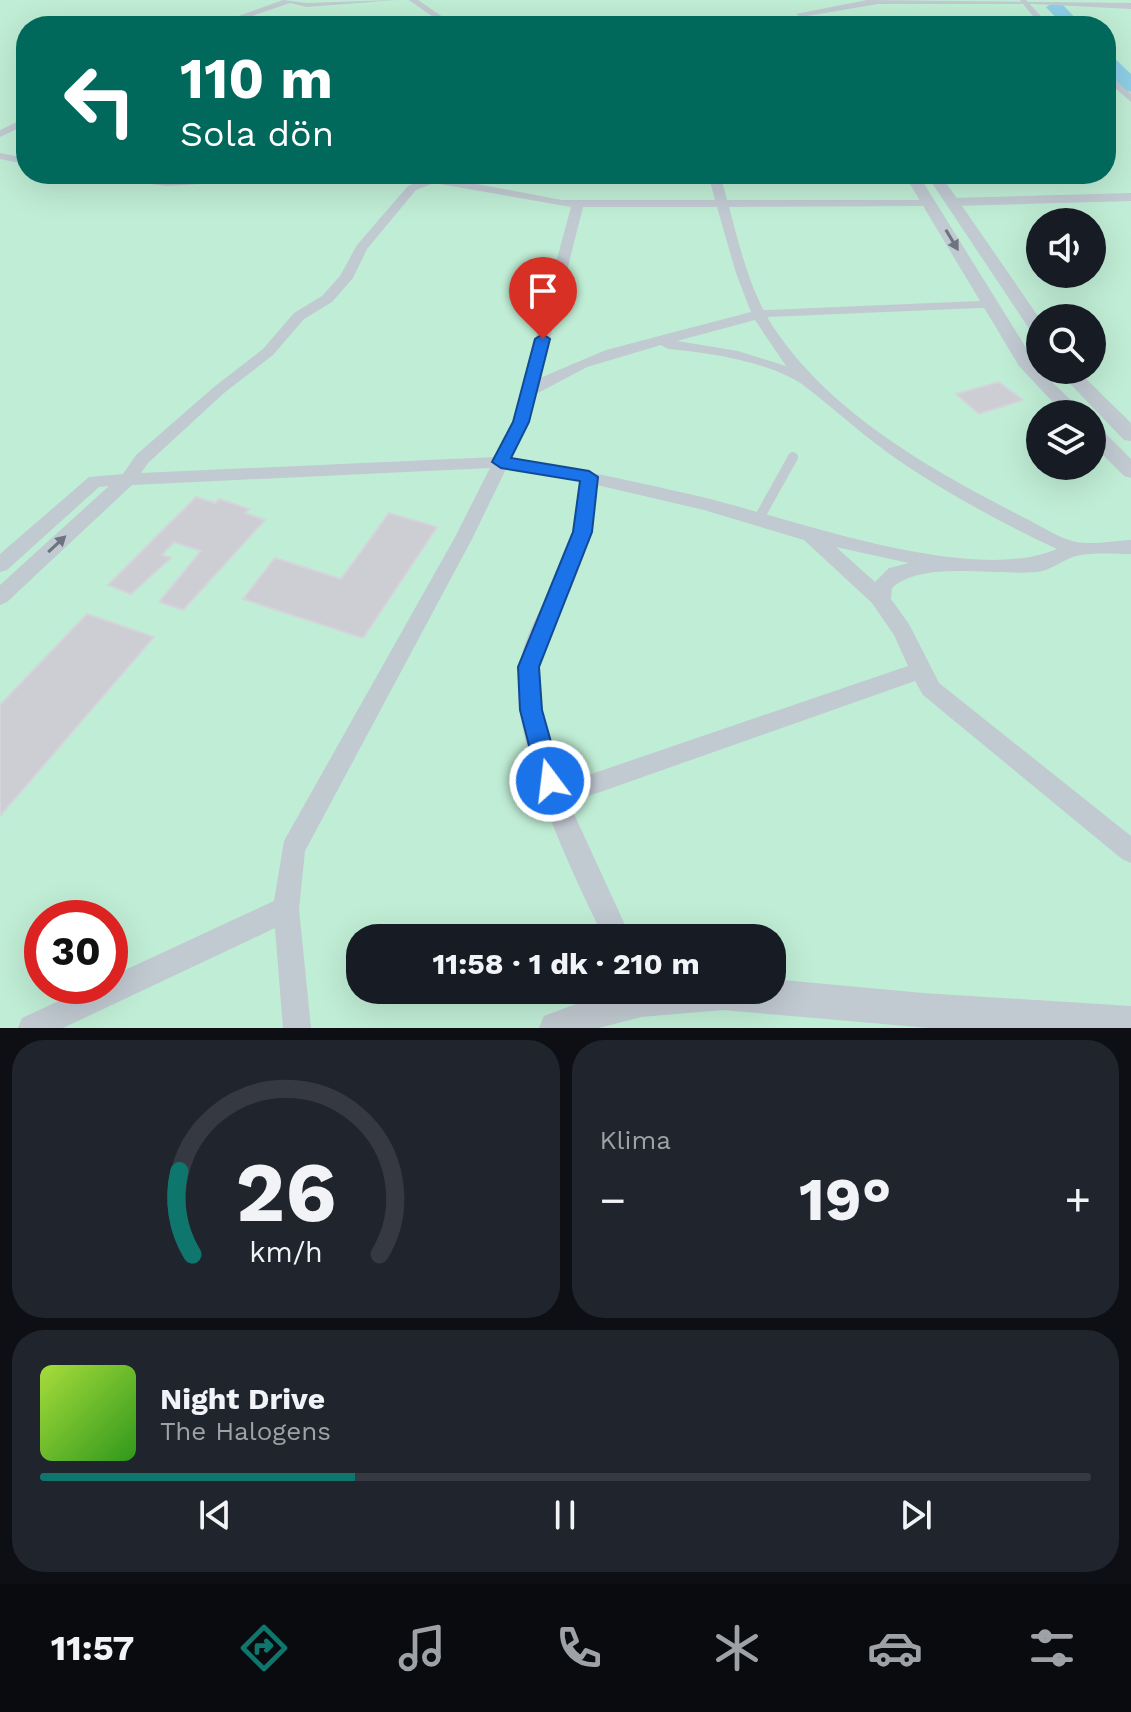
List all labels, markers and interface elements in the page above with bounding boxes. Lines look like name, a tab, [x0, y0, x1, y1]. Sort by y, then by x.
text: 110 m	[180, 46, 333, 112]
icon: left	[48, 48, 152, 152]
text: Sola dön	[180, 113, 334, 155]
map controls	[1026, 208, 1106, 480]
button: sound	[1026, 208, 1106, 288]
one-way arrow	[945, 229, 959, 251]
pin	[509, 257, 577, 339]
icon: arrive	[521, 269, 565, 313]
button: search	[1026, 304, 1106, 384]
button: layers	[1026, 400, 1106, 480]
one-way arrow	[48, 536, 67, 554]
position arrow	[508, 739, 592, 823]
speed limit sign: 30	[24, 900, 128, 1004]
text: 11:58 · 1 dk · 210 m	[432, 946, 700, 981]
text: Klima	[600, 1125, 671, 1155]
text: 26	[235, 1144, 336, 1241]
text: 19°	[799, 1164, 892, 1235]
text: −	[600, 1174, 626, 1226]
text: +	[1064, 1174, 1091, 1226]
text: km/h	[249, 1235, 323, 1269]
text: Night Drive	[160, 1381, 325, 1416]
text: The Halogens	[160, 1416, 331, 1446]
icon: previous	[193, 1493, 237, 1537]
icon: pause	[543, 1493, 587, 1537]
icon: next	[894, 1493, 938, 1537]
icon: directions	[236, 1620, 292, 1676]
icon: music	[394, 1620, 450, 1676]
icon: phone	[551, 1620, 607, 1676]
icon: climate	[709, 1620, 765, 1676]
icon: car	[867, 1620, 923, 1676]
icon: filters	[1024, 1620, 1080, 1676]
text: 11:57	[51, 1627, 135, 1669]

